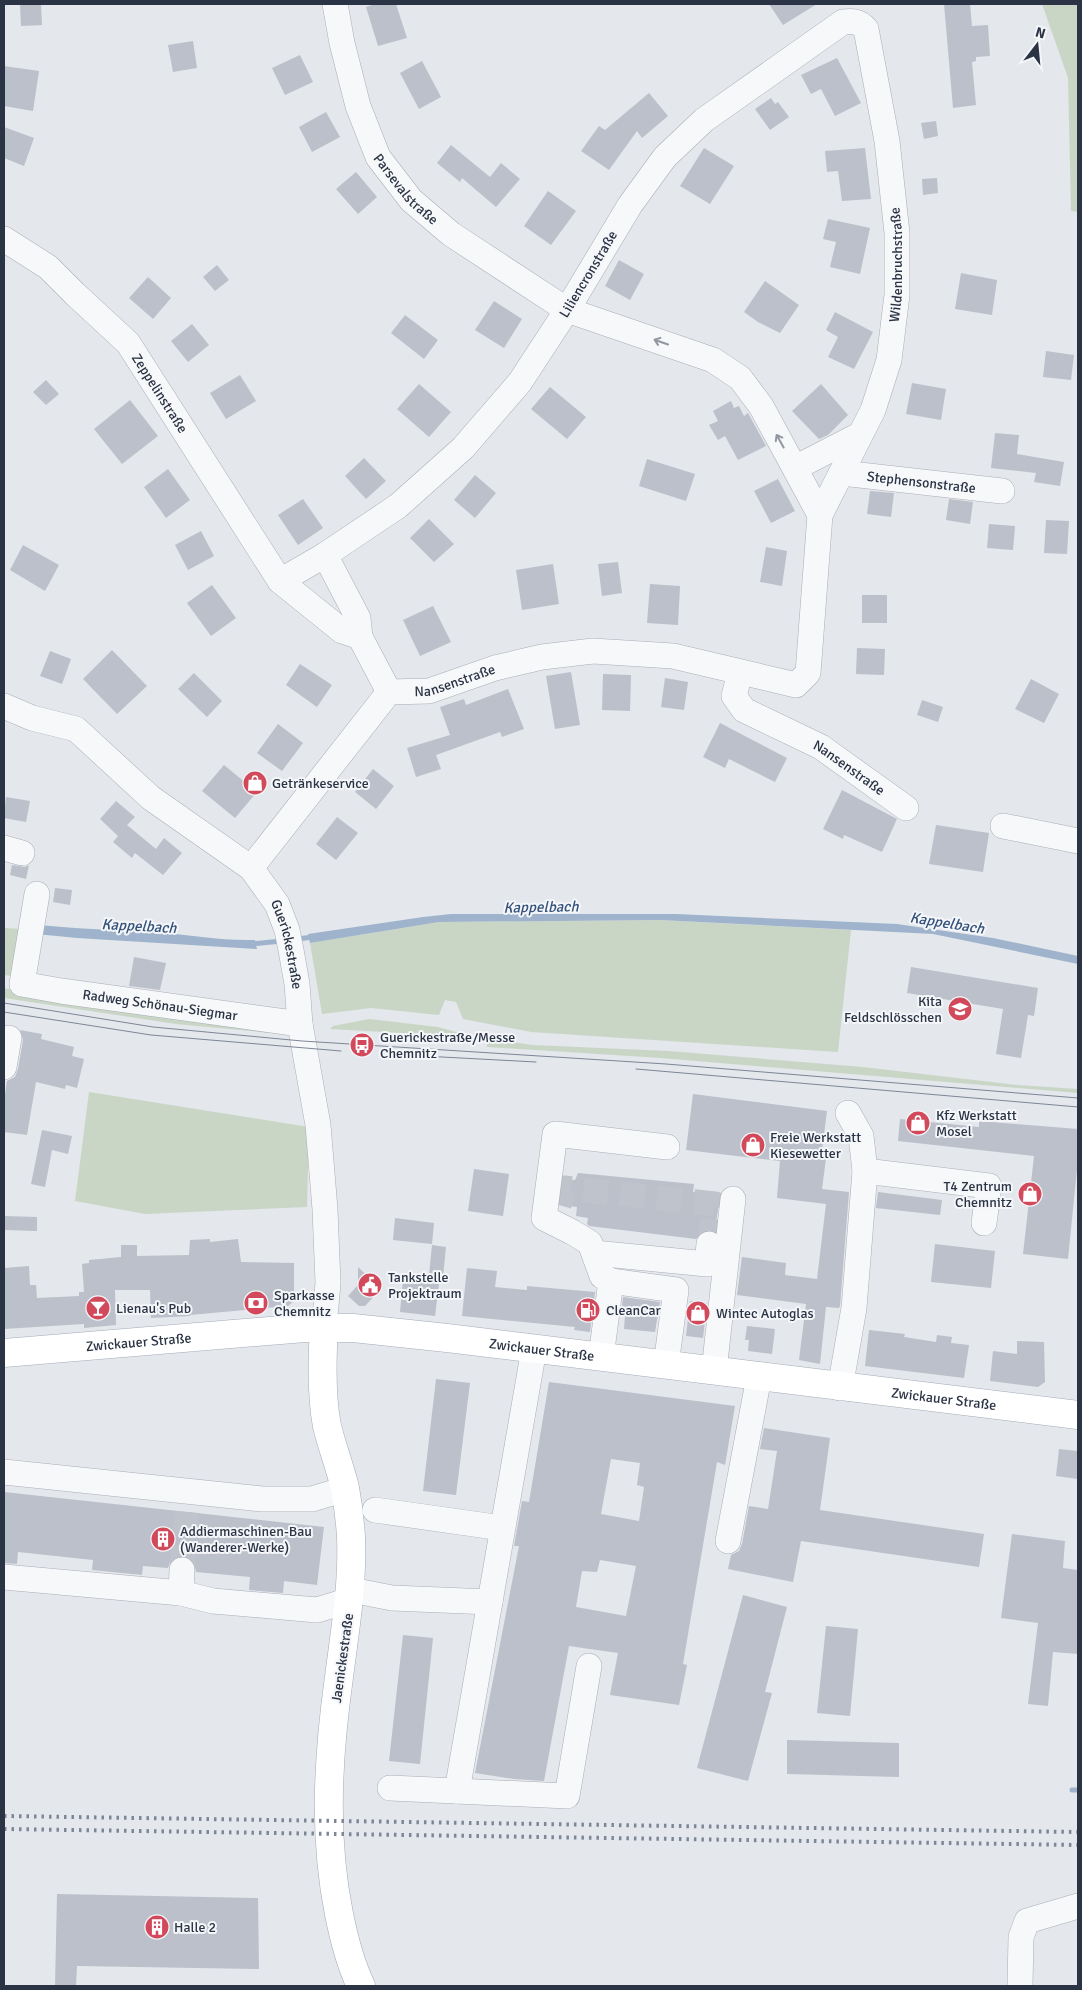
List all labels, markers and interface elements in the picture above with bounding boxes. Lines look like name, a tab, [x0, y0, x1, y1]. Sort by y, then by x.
north arrow	[1012, 20, 1062, 70]
text: N	[1033, 23, 1047, 42]
street label: Parsevalstraße	[370, 150, 441, 228]
street label: Wildenbruchstraße	[886, 206, 906, 323]
street label: Liliencronstraße	[556, 228, 621, 321]
one-way arrow	[653, 337, 669, 347]
street label: Zeppelinstraße	[128, 351, 191, 436]
one-way arrow	[775, 434, 785, 449]
street label: Stephensonstraße	[866, 468, 977, 497]
street label: Nansenstraße	[414, 661, 497, 700]
street label: Nansenstraße	[810, 737, 888, 799]
shop icon: Getränkeservice	[242, 770, 268, 796]
place label: Getränkeservice	[272, 775, 369, 792]
street label: Guerickestraße	[267, 897, 305, 990]
water label: Kappelbach	[503, 897, 580, 917]
water label: Kappelbach	[909, 908, 986, 938]
water label: Kappelbach	[101, 915, 178, 937]
street label: Radweg Schönau-Siegmar	[82, 986, 240, 1024]
place label: Kita Feldschlösschen	[844, 993, 942, 1026]
school or university icon: Kita Feldschlösschen	[947, 996, 973, 1022]
place label: Guerickestraße/Messe Chemnitz	[380, 1029, 515, 1062]
bus stop icon: Guerickestraße/Messe Chemnitz	[349, 1032, 375, 1058]
place label: Kfz Werkstatt Mosel	[936, 1107, 1017, 1140]
shop icon: Kfz Werkstatt Mosel	[905, 1110, 931, 1136]
place label: Freie Werkstatt Kiesewetter	[770, 1129, 861, 1162]
shop icon: Freie Werkstatt Kiesewetter	[740, 1132, 766, 1158]
place label: T4 Zentrum Chemnitz	[943, 1178, 1012, 1211]
shop icon: T4 Zentrum Chemnitz	[1017, 1181, 1043, 1207]
place label: Tankstelle Projektraum	[388, 1269, 462, 1302]
public building icon: Tankstelle Projektraum	[357, 1272, 383, 1298]
place label: Sparkasse Chemnitz	[274, 1287, 335, 1320]
bank icon: Sparkasse Chemnitz	[243, 1290, 269, 1316]
bar icon: Lienau's Pub	[85, 1295, 111, 1321]
fuel station icon: CleanCar	[575, 1297, 601, 1323]
place label: Lienau's Pub	[116, 1300, 191, 1317]
shop icon: Wintec Autoglas	[685, 1300, 711, 1326]
place label: CleanCar	[606, 1302, 662, 1319]
place label: Wintec Autoglas	[716, 1305, 814, 1322]
street label: Zwickauer Straße	[85, 1329, 192, 1355]
street label: Zwickauer Straße	[488, 1335, 595, 1365]
street label: Zwickauer Straße	[890, 1384, 997, 1414]
place label: Addiermaschinen-Bau (Wanderer-Werke)	[180, 1523, 312, 1556]
building icon: Addiermaschinen-Bau (Wanderer-Werke)	[150, 1526, 176, 1552]
street label: Jaenickestraße	[328, 1612, 357, 1704]
building icon: Halle 2	[144, 1914, 170, 1940]
place label: Halle 2	[174, 1919, 216, 1936]

